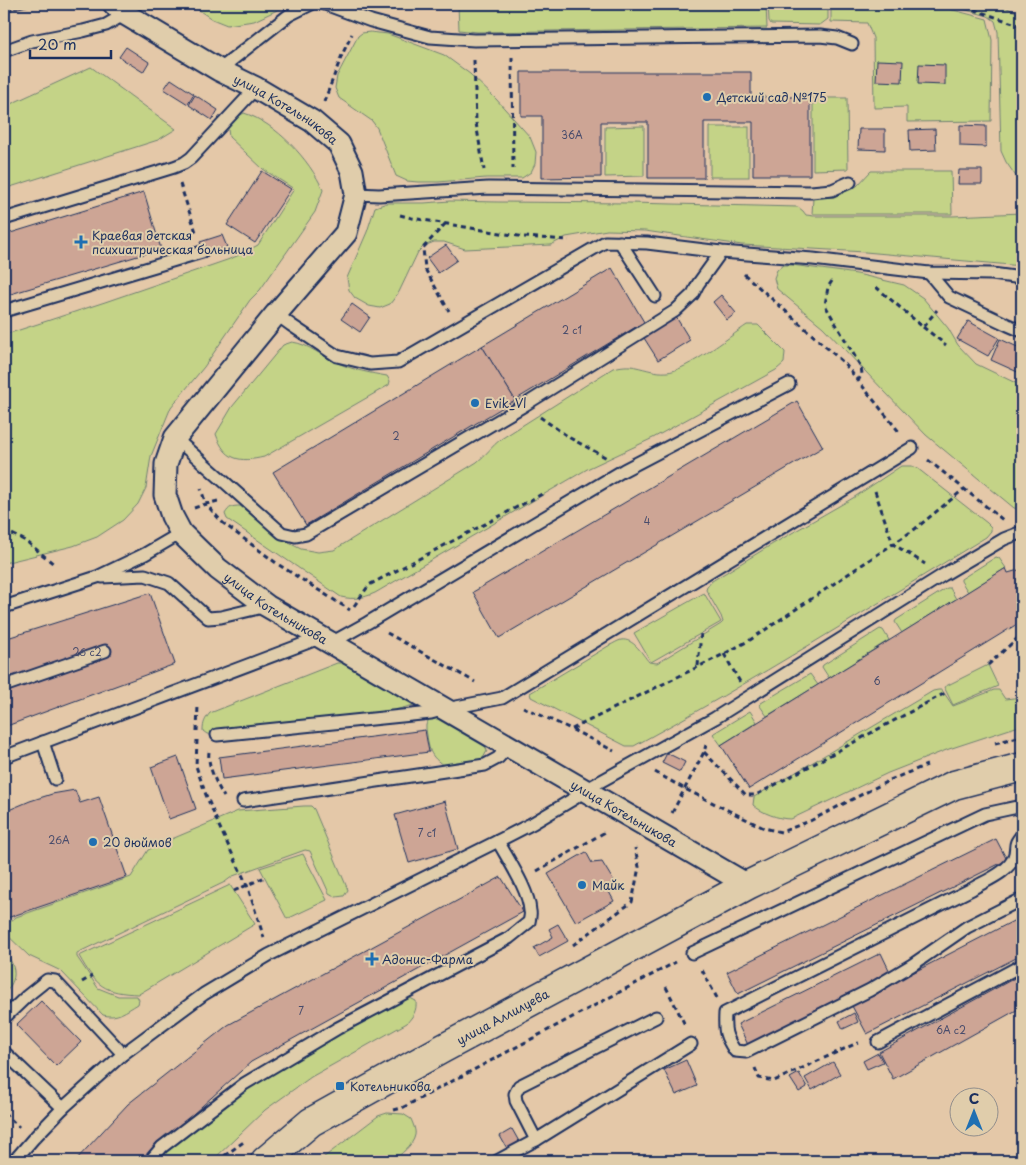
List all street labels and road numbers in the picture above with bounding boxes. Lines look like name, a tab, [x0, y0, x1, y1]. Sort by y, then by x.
street label: улица Котельникова	[231, 70, 342, 149]
street label: улица Котельникова	[220, 568, 331, 649]
street label: улица Котельникова	[567, 775, 681, 851]
street label: улица Аллилуева	[453, 984, 553, 1049]

